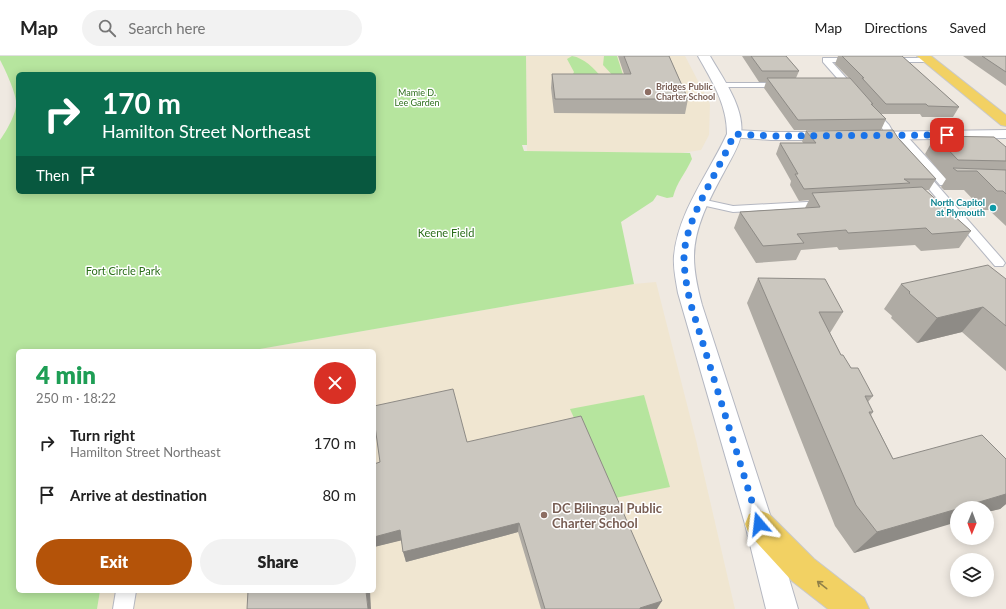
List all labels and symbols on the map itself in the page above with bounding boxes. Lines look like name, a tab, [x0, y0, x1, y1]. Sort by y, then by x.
place label: Bridges Public Charter School	[656, 81, 715, 102]
park label: Mamie D. Lee Garden	[394, 87, 440, 108]
marker: Bridges Public Charter School	[643, 87, 653, 97]
pin	[930, 118, 964, 152]
place label: North Capitol at Plymouth	[930, 197, 985, 218]
marker: North Capitol at Plymouth	[988, 203, 998, 213]
park label: Keene Field	[418, 226, 474, 239]
park label: Fort Circle Park	[86, 264, 161, 277]
place label: DC Bilingual Public Charter School	[552, 500, 663, 531]
north arrow	[950, 501, 994, 545]
position arrow	[738, 503, 780, 545]
marker: DC Bilingual Public Charter School	[539, 510, 549, 520]
one-way arrow	[817, 580, 828, 589]

